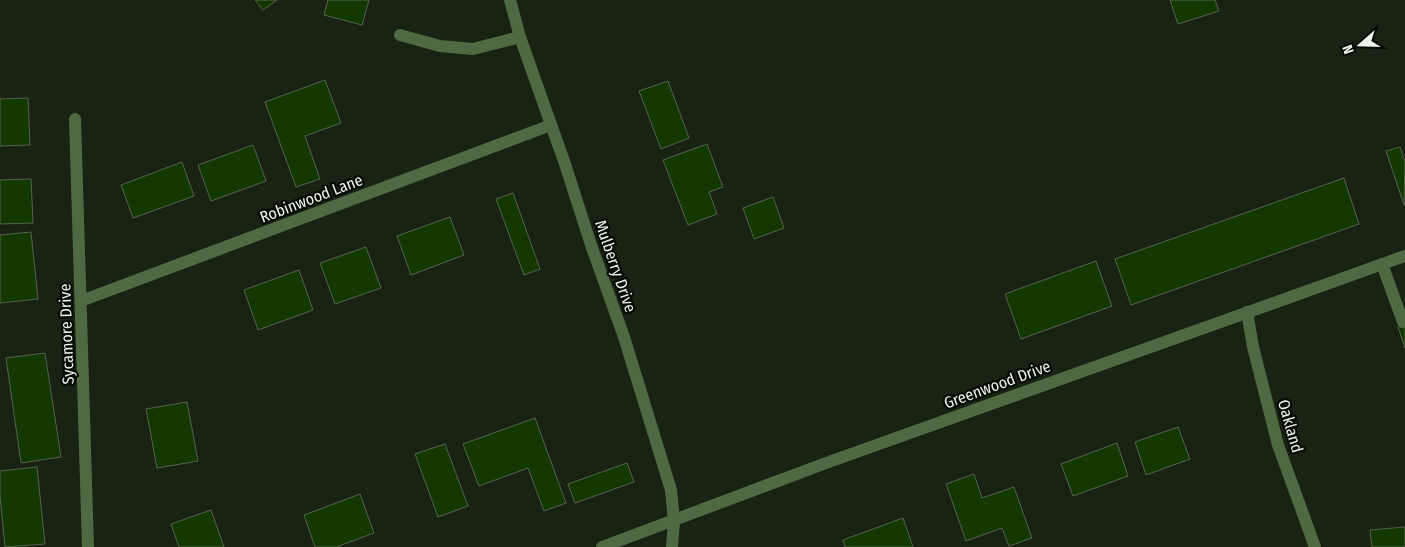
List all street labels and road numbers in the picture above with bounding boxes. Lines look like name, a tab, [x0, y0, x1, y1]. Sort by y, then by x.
street label: Robinwood Lane	[257, 170, 365, 227]
street label: Mulberry Drive	[591, 218, 640, 315]
street label: Sycamore Drive	[55, 283, 78, 385]
street label: Greenwood Drive	[941, 356, 1053, 413]
street label: Oakland	[1274, 397, 1307, 455]

